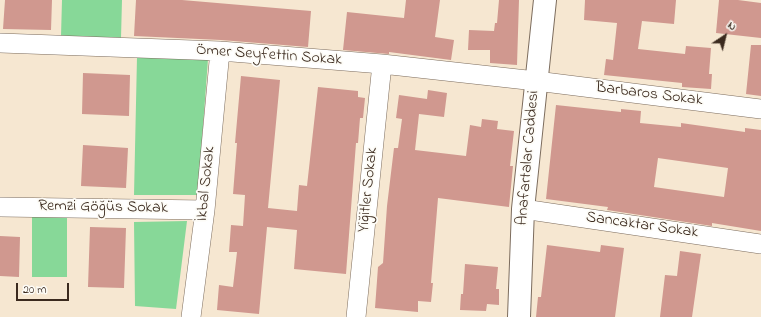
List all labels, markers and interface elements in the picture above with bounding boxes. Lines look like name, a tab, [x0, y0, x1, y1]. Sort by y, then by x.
north arrow	[705, 16, 745, 56]
text: N	[724, 17, 740, 35]
street label: Ömer Seyfettin Sokak	[195, 41, 343, 71]
street label: Barbaros Sokak	[594, 79, 704, 111]
street label: Anafartalar Caddesi	[514, 90, 544, 226]
street label: İkbal Sokak	[194, 146, 220, 222]
street label: Yiğitler Sokak	[355, 147, 383, 233]
street label: Remzi Göğüs Sokak	[38, 197, 168, 219]
street label: Sancaktar Sokak	[585, 209, 699, 243]
scale bar	[18, 275, 71, 301]
text: 20 m	[23, 281, 46, 299]

